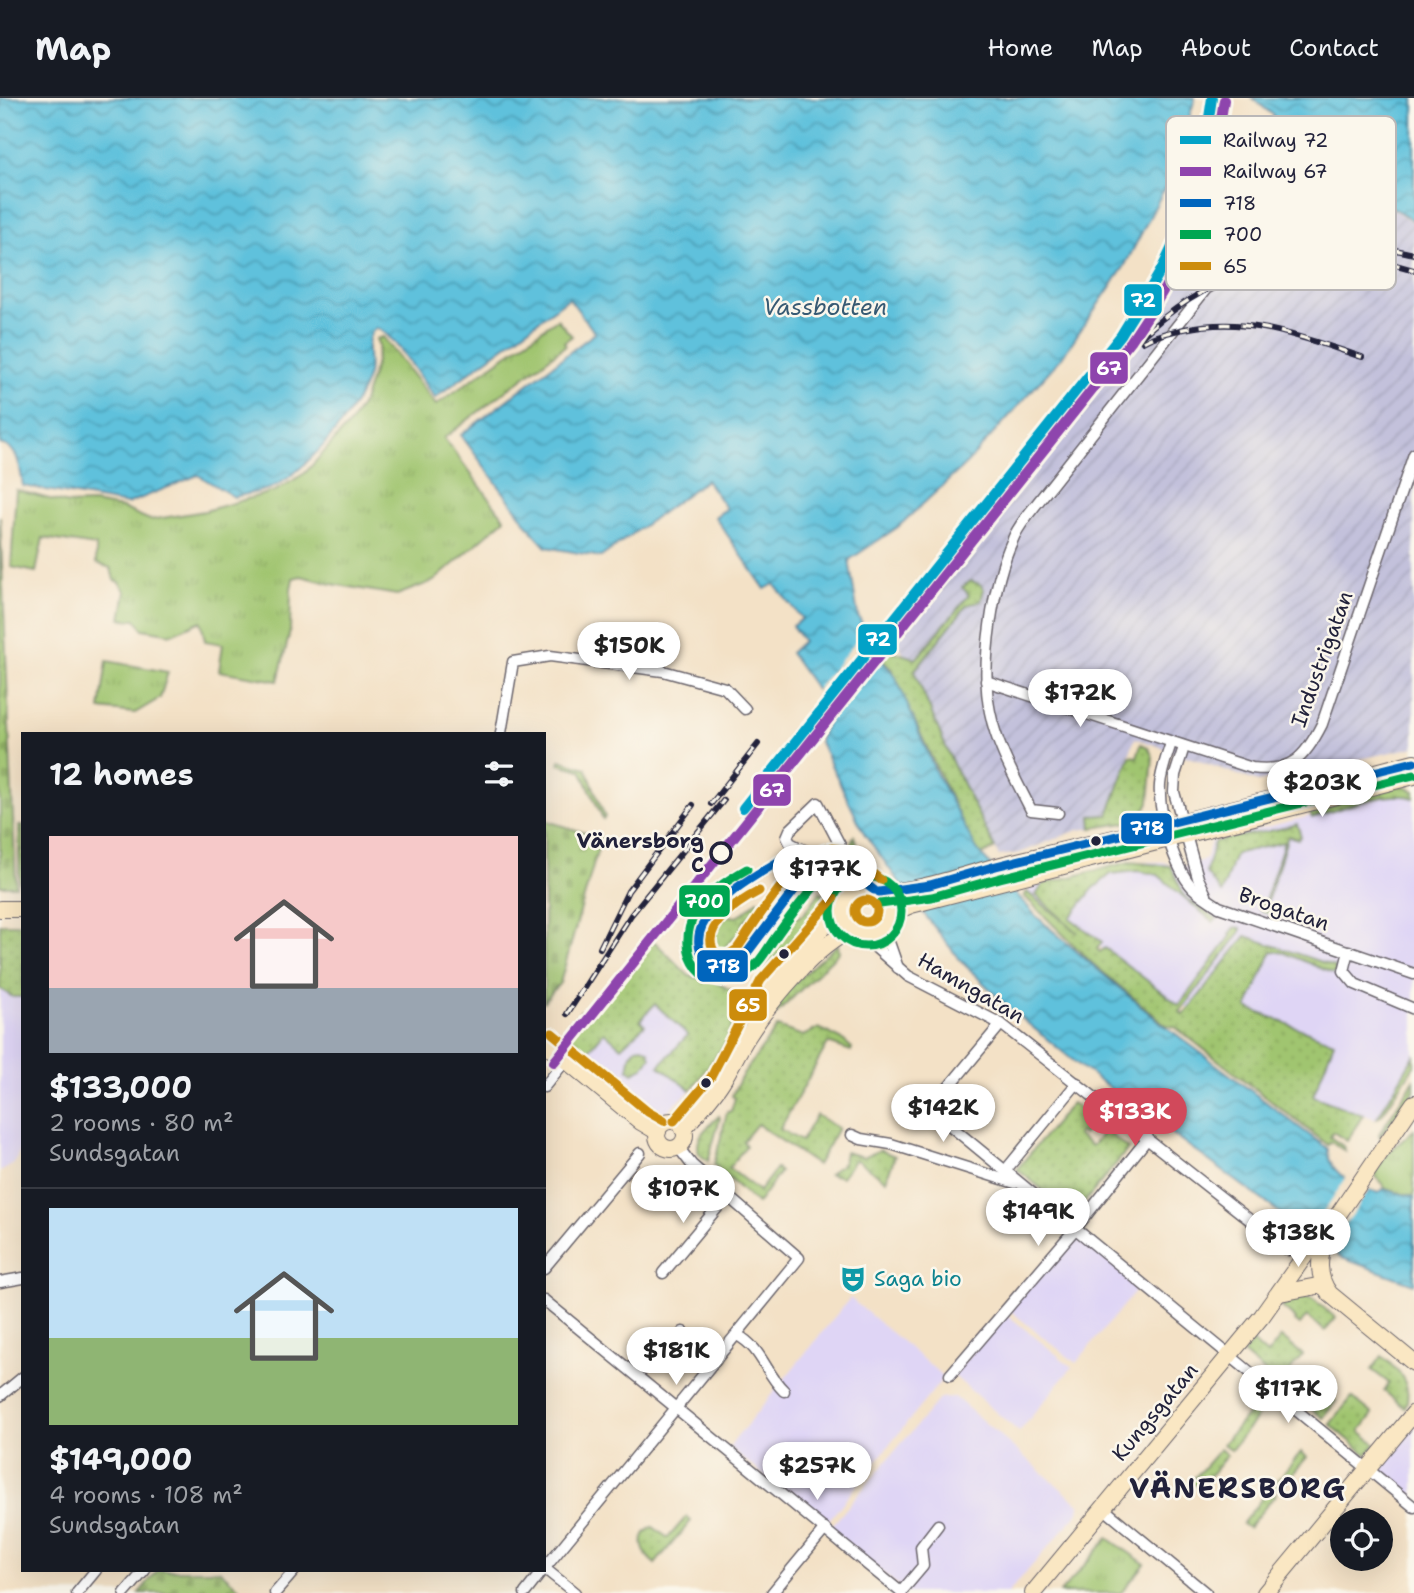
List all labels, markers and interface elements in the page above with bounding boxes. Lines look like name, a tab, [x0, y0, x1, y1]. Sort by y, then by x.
text: Map	[35, 26, 111, 71]
text: Home	[987, 32, 1053, 64]
text: Map	[1091, 32, 1143, 64]
text: About	[1181, 32, 1251, 64]
text: Contact	[1289, 32, 1379, 64]
legend	[1166, 116, 1396, 290]
text: Railway 72	[1223, 128, 1328, 153]
text: Railway 67	[1223, 159, 1328, 184]
text: 718	[1223, 191, 1256, 216]
text: 700	[1223, 222, 1262, 247]
text: 65	[1223, 254, 1247, 279]
line badge: 72	[1123, 283, 1163, 317]
text: 72	[1130, 288, 1156, 313]
water label: Vassbotten	[763, 292, 887, 322]
line badge: 67	[1089, 351, 1129, 385]
text: 67	[1096, 356, 1122, 381]
street label: Industrigatan	[1284, 587, 1360, 731]
pin: $150K	[580, 622, 678, 682]
line badge: 72	[857, 623, 898, 656]
text: 72	[865, 627, 891, 652]
text: $150K	[593, 630, 665, 660]
pin: $172K	[1031, 670, 1129, 729]
text: $172K	[1044, 677, 1116, 707]
text: 12 homes	[49, 754, 193, 795]
icon: filters	[480, 755, 518, 793]
pin: $203K	[1273, 760, 1371, 819]
text: $203K	[1283, 767, 1361, 797]
line badge: 67	[752, 773, 792, 807]
text: 67	[759, 778, 785, 803]
line badge: 718	[1120, 812, 1173, 845]
text: 718	[1130, 816, 1164, 841]
place label: Vänersborg C	[576, 827, 704, 879]
unlabelled marker	[1089, 834, 1103, 848]
marker: Vänersborg C	[710, 842, 732, 864]
pin: $177K	[776, 846, 874, 905]
text: $177K	[789, 853, 861, 883]
street label: Brogatan	[1235, 880, 1333, 938]
icon: home	[221, 881, 347, 1007]
line badge: 700	[678, 884, 731, 918]
text: 700	[684, 889, 724, 914]
street label: Hamngatan	[912, 946, 1030, 1030]
unlabelled marker	[777, 947, 791, 961]
line badge: 718	[696, 949, 749, 983]
text: 718	[706, 954, 740, 979]
line badge: 65	[728, 988, 768, 1022]
text: 65	[736, 993, 761, 1018]
text: $133,000	[49, 1067, 192, 1108]
unlabelled marker	[699, 1076, 713, 1090]
pin: $142K	[894, 1084, 992, 1144]
pin: $133K	[1086, 1088, 1184, 1148]
text: $142K	[907, 1092, 979, 1122]
text: $133K	[1099, 1096, 1171, 1126]
text: 2 rooms · 80 m²	[49, 1108, 234, 1138]
text: Sundsgatan	[49, 1138, 180, 1168]
pin: $107K	[634, 1166, 732, 1225]
text: $107K	[647, 1173, 719, 1203]
pin: $149K	[989, 1188, 1087, 1248]
text: $149K	[1002, 1196, 1074, 1226]
pin: $138K	[1249, 1210, 1347, 1269]
text: $138K	[1262, 1217, 1334, 1247]
icon: home	[221, 1253, 347, 1379]
theatre icon: Saga bio	[838, 1264, 868, 1294]
place label: Saga bio	[874, 1265, 962, 1293]
pin: $181K	[627, 1328, 725, 1387]
text: $181K	[642, 1335, 710, 1365]
street label: Kungsgatan	[1106, 1357, 1204, 1467]
pin: $117K	[1239, 1366, 1337, 1425]
text: $117K	[1255, 1373, 1321, 1403]
text: $149,000	[49, 1439, 192, 1480]
pin: $257K	[768, 1442, 866, 1502]
text: $257K	[778, 1450, 856, 1480]
district label: VÄNERSBORG	[1129, 1469, 1347, 1507]
text: 4 rooms · 108 m²	[49, 1480, 243, 1510]
map controls	[1330, 1508, 1393, 1571]
button: locate	[1330, 1508, 1393, 1571]
text: Sundsgatan	[49, 1510, 180, 1540]

